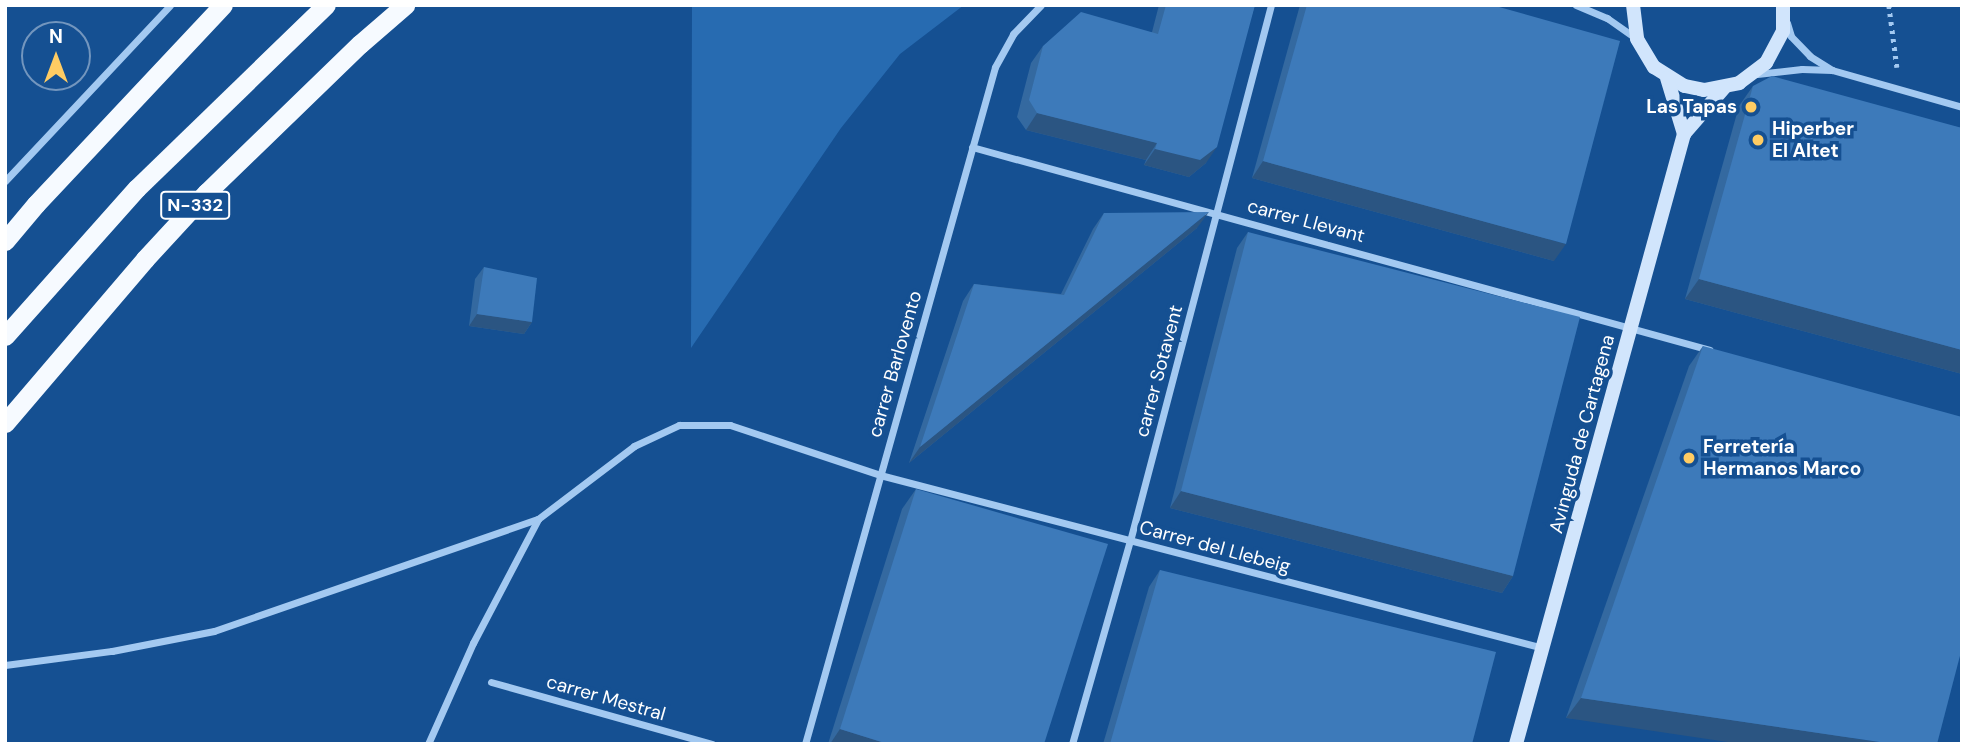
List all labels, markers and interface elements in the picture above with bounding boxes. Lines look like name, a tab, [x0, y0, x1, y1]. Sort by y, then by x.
north arrow	[21, 21, 91, 91]
text: N	[49, 24, 63, 49]
place label: Las Tapas	[1646, 96, 1737, 118]
marker: Las Tapas	[1743, 99, 1759, 115]
place label: Hiperber El Altet	[1772, 118, 1854, 162]
marker: Hiperber El Altet	[1750, 132, 1766, 148]
road number: N-332	[160, 190, 230, 220]
street label: carrer Llevant	[1245, 194, 1367, 248]
street label: carrer Barlovento	[863, 288, 927, 440]
street label: carrer Sotavent	[1130, 302, 1188, 440]
street label: Avinguda de Cartagena	[1544, 332, 1620, 536]
place label: Ferretería Hermanos Marco	[1703, 436, 1861, 480]
marker: Ferretería Hermanos Marco	[1681, 450, 1697, 466]
street label: Carrer del Llebeig	[1137, 516, 1293, 578]
street label: carrer Mestral	[544, 670, 668, 726]

